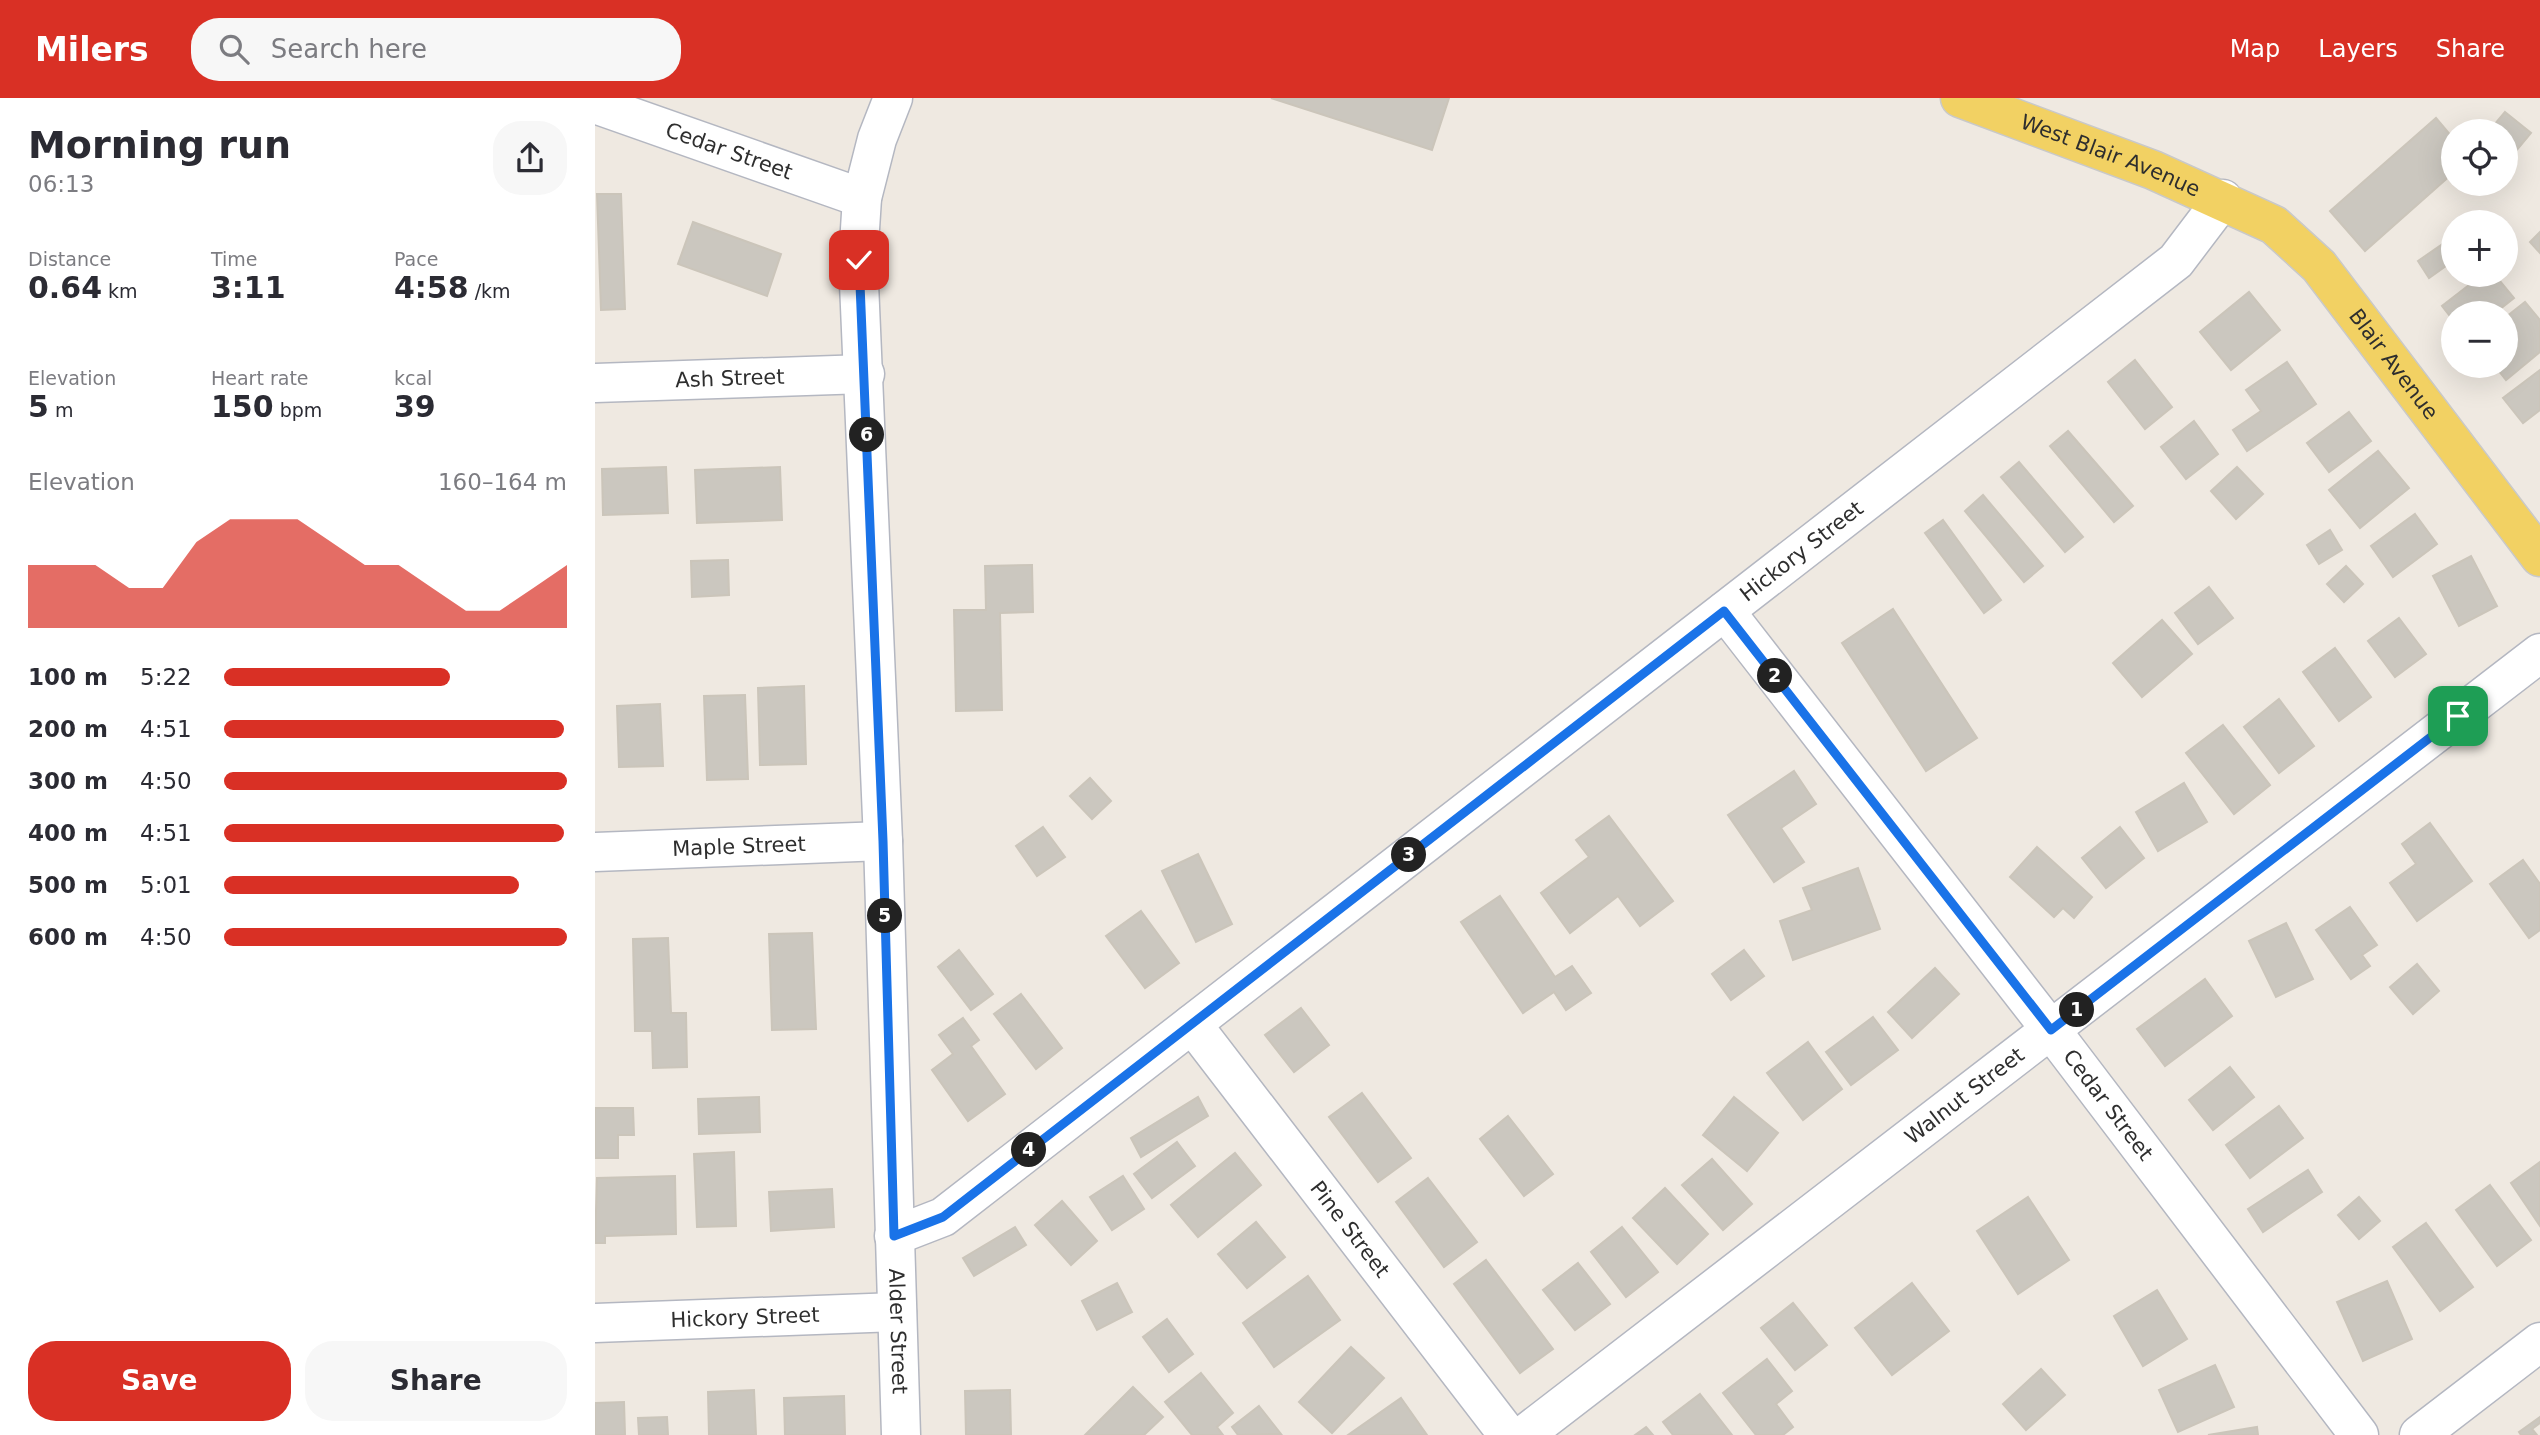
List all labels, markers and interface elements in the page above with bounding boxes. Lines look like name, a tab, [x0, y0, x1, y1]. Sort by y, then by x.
search box	[191, 18, 681, 81]
text: Milers	[35, 30, 149, 69]
icon: search	[215, 30, 253, 68]
text: Search here	[271, 34, 427, 64]
text: Map	[2230, 35, 2280, 63]
text: Layers	[2318, 35, 2398, 63]
text: Share	[2436, 35, 2505, 63]
street label: West Blair Avenue	[2017, 110, 2204, 202]
street label: Cedar Street	[662, 118, 796, 185]
map controls	[2441, 119, 2518, 378]
button: locate	[2441, 119, 2518, 196]
button: share	[493, 121, 567, 195]
text: Morning run	[28, 123, 291, 167]
text: 06:13	[28, 171, 94, 197]
button: +	[2441, 210, 2518, 287]
pin	[829, 230, 889, 290]
icon: check	[840, 241, 878, 279]
text: Distance	[28, 248, 111, 270]
text: Time	[211, 248, 258, 270]
text: Pace	[394, 248, 438, 270]
text: 0.64	[28, 270, 102, 305]
text: 3:11	[211, 270, 286, 305]
text: 4:58	[394, 270, 469, 305]
text: km	[102, 280, 138, 302]
text: /km	[469, 280, 511, 302]
button: −	[2441, 301, 2518, 378]
street label: Blair Avenue	[2344, 304, 2443, 424]
street label: Ash Street	[675, 365, 785, 392]
text: Elevation	[28, 367, 116, 389]
text: Heart rate	[211, 367, 309, 389]
text: kcal	[394, 367, 432, 389]
text: 5	[28, 389, 49, 424]
text: 150	[211, 389, 274, 424]
text: 39	[394, 389, 436, 424]
text: m	[49, 399, 73, 421]
text: bpm	[274, 399, 322, 421]
pin: 6	[849, 418, 885, 452]
text: 6	[860, 423, 873, 445]
text: Elevation	[28, 469, 135, 495]
text: 160–164 m	[438, 469, 567, 495]
street label: Hickory Street	[1735, 496, 1868, 606]
pin: 2	[1757, 658, 1793, 694]
text: 100 m	[28, 664, 108, 690]
text: 5:22	[140, 664, 192, 690]
text: 2	[1768, 664, 1781, 686]
pin	[2428, 686, 2488, 746]
icon: arrive	[2439, 697, 2477, 735]
text: 200 m	[28, 716, 108, 742]
text: 4:51	[140, 716, 192, 742]
text: 300 m	[28, 768, 108, 794]
text: 4:50	[140, 768, 192, 794]
text: 400 m	[28, 820, 108, 846]
text: 4:51	[140, 820, 192, 846]
street label: Maple Street	[672, 832, 806, 861]
pin: 3	[1391, 838, 1427, 872]
text: 3	[1402, 843, 1415, 865]
text: 500 m	[28, 872, 108, 898]
text: 5:01	[140, 872, 192, 898]
pin: 5	[867, 898, 903, 934]
text: 5	[878, 904, 891, 926]
text: 600 m	[28, 924, 108, 950]
text: 4:50	[140, 924, 192, 950]
pin: 1	[2059, 992, 2095, 1028]
text: 1	[2070, 998, 2083, 1020]
street label: Walnut Street	[1900, 1043, 2029, 1149]
street label: Cedar Street	[2058, 1045, 2158, 1165]
pin: 4	[1011, 1132, 1047, 1168]
text: 4	[1022, 1138, 1035, 1160]
street label: Pine Street	[1305, 1177, 1394, 1282]
street label: Alder Street	[884, 1268, 912, 1394]
street label: Hickory Street	[670, 1303, 820, 1332]
button: Save	[28, 1341, 291, 1421]
button: Share	[305, 1341, 567, 1421]

